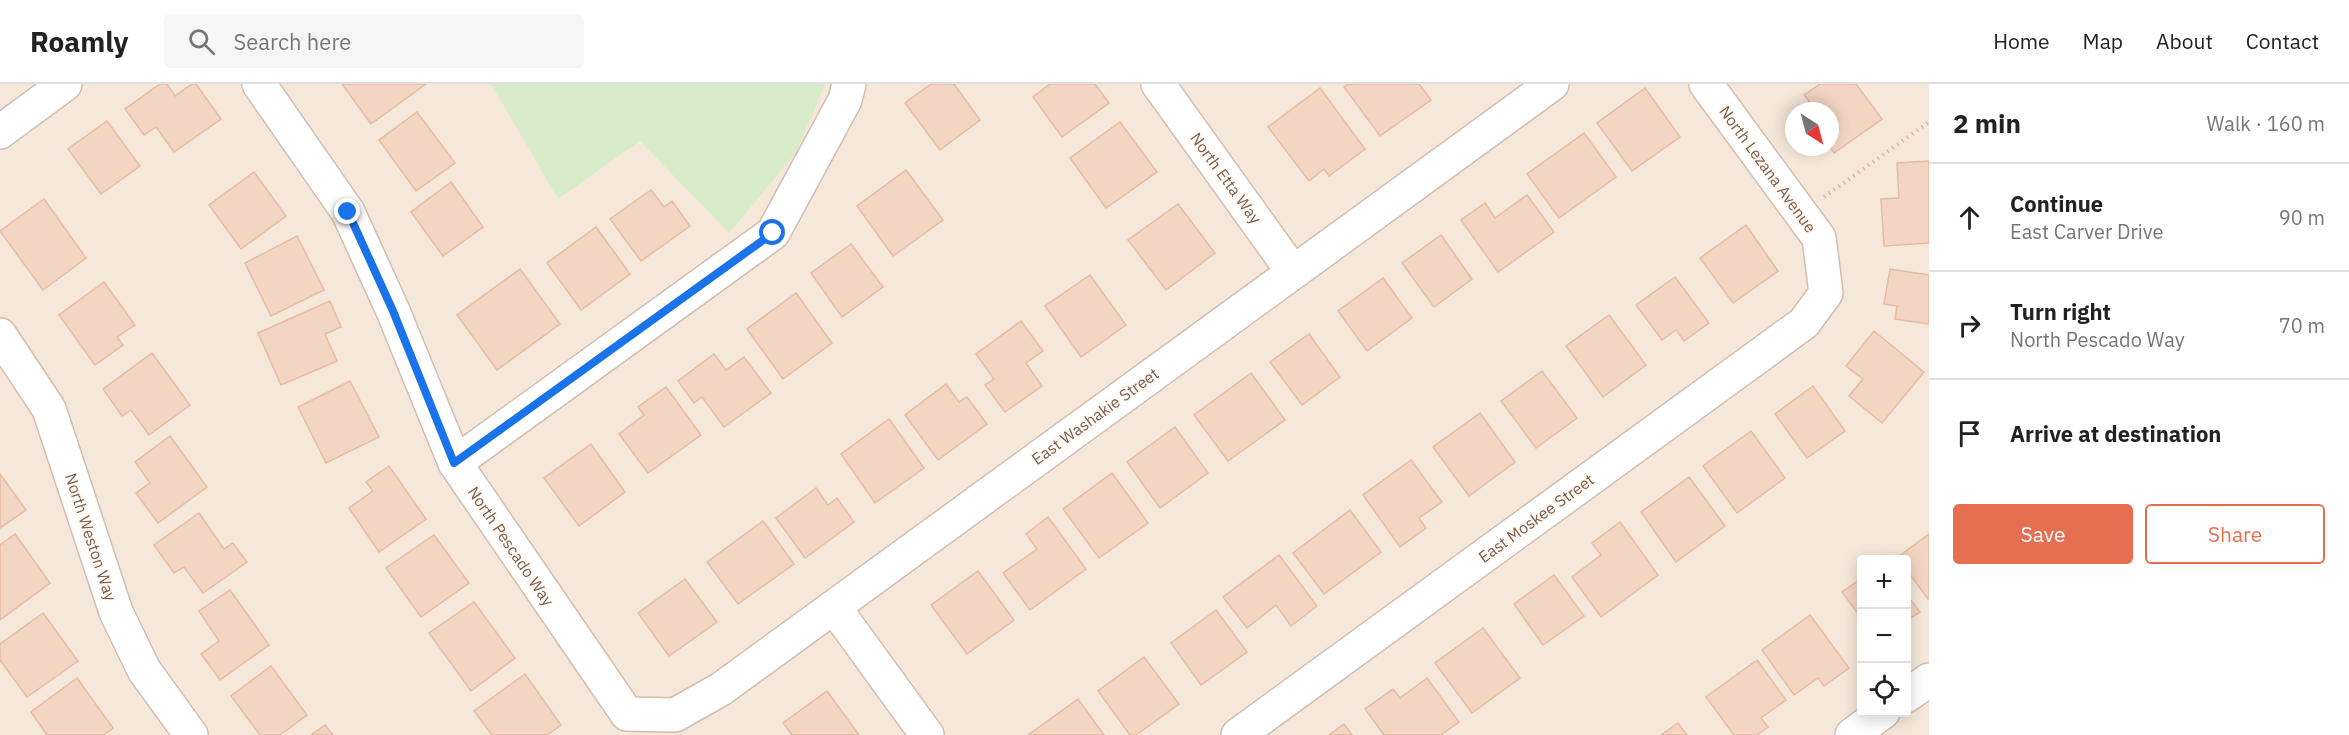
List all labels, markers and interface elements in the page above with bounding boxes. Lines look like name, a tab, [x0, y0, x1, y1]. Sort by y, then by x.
search box	[164, 14, 584, 68]
text: Roamly	[30, 23, 128, 60]
icon: search	[185, 25, 218, 58]
text: Search here	[233, 27, 351, 56]
text: Home	[1993, 27, 2050, 55]
text: Map	[2083, 27, 2123, 55]
text: About	[2156, 27, 2213, 55]
text: Contact	[2246, 27, 2319, 55]
street label: North Lezana Avenue	[1715, 102, 1821, 237]
north arrow	[1785, 102, 1839, 156]
text: 2 min	[1953, 106, 2021, 140]
text: Walk · 160 m	[2207, 110, 2325, 137]
street label: North Etta Way	[1186, 128, 1266, 228]
text: Continue	[2010, 189, 2103, 218]
route end	[334, 198, 360, 224]
icon: ahead	[1953, 201, 1986, 234]
text: 90 m	[2279, 204, 2325, 231]
text: East Carver Drive	[2010, 218, 2163, 245]
route start	[759, 219, 785, 245]
text: Turn right	[2010, 297, 2111, 326]
icon: right	[1953, 309, 1986, 342]
text: 70 m	[2279, 312, 2325, 339]
text: North Pescado Way	[2010, 326, 2185, 353]
street label: East Washakie Street	[1028, 363, 1162, 469]
icon: arrive	[1953, 417, 1986, 450]
text: Arrive at destination	[2010, 419, 2221, 448]
street label: East Moskee Street	[1474, 469, 1598, 567]
street label: North Weston Way	[61, 471, 121, 603]
street label: North Pescado Way	[464, 482, 558, 610]
button: Save	[1953, 504, 2133, 564]
button: Share	[2145, 504, 2325, 564]
map controls	[1857, 555, 1911, 717]
button: +	[1857, 555, 1911, 609]
button: −	[1857, 609, 1911, 663]
button: locate	[1857, 663, 1911, 717]

